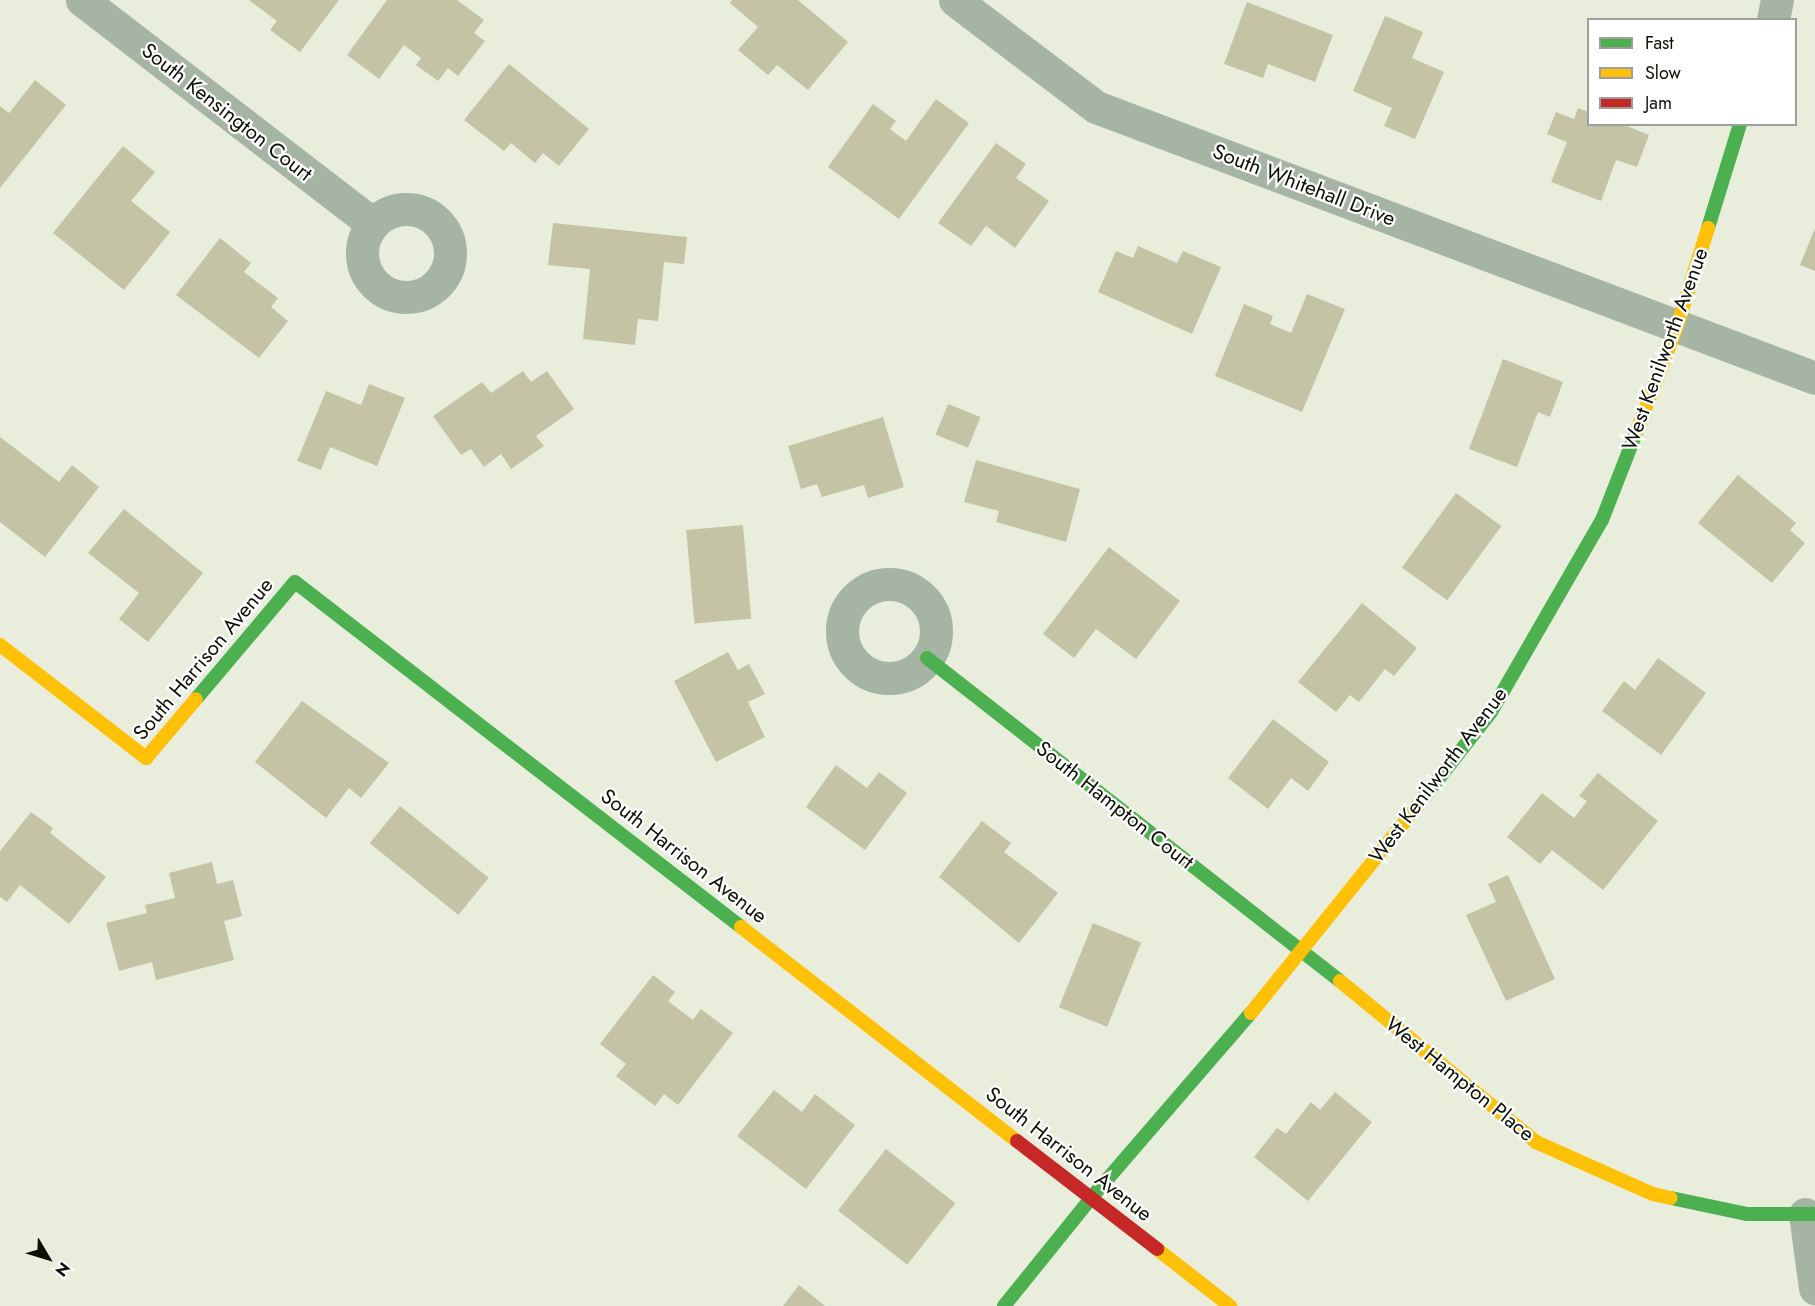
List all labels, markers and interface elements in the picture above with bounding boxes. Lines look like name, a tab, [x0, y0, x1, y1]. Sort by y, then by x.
legend	[1587, 18, 1797, 126]
text: Fast	[1645, 30, 1674, 56]
street label: South Kensington Court	[137, 38, 317, 186]
text: Slow	[1645, 60, 1681, 86]
text: Jam	[1645, 90, 1672, 116]
street label: South Whitehall Drive	[1209, 139, 1399, 231]
street label: West Kenilworth Avenue	[1617, 244, 1713, 454]
street label: South Harrison Avenue	[128, 573, 278, 745]
street label: West Kenilworth Avenue	[1364, 682, 1512, 868]
street label: South Hampton Court	[1031, 736, 1199, 874]
street label: South Harrison Avenue	[596, 783, 772, 929]
street label: West Hampton Place	[1380, 1011, 1540, 1147]
street label: South Harrison Avenue	[981, 1081, 1157, 1227]
north arrow	[18, 1228, 78, 1288]
text: N	[50, 1257, 76, 1281]

